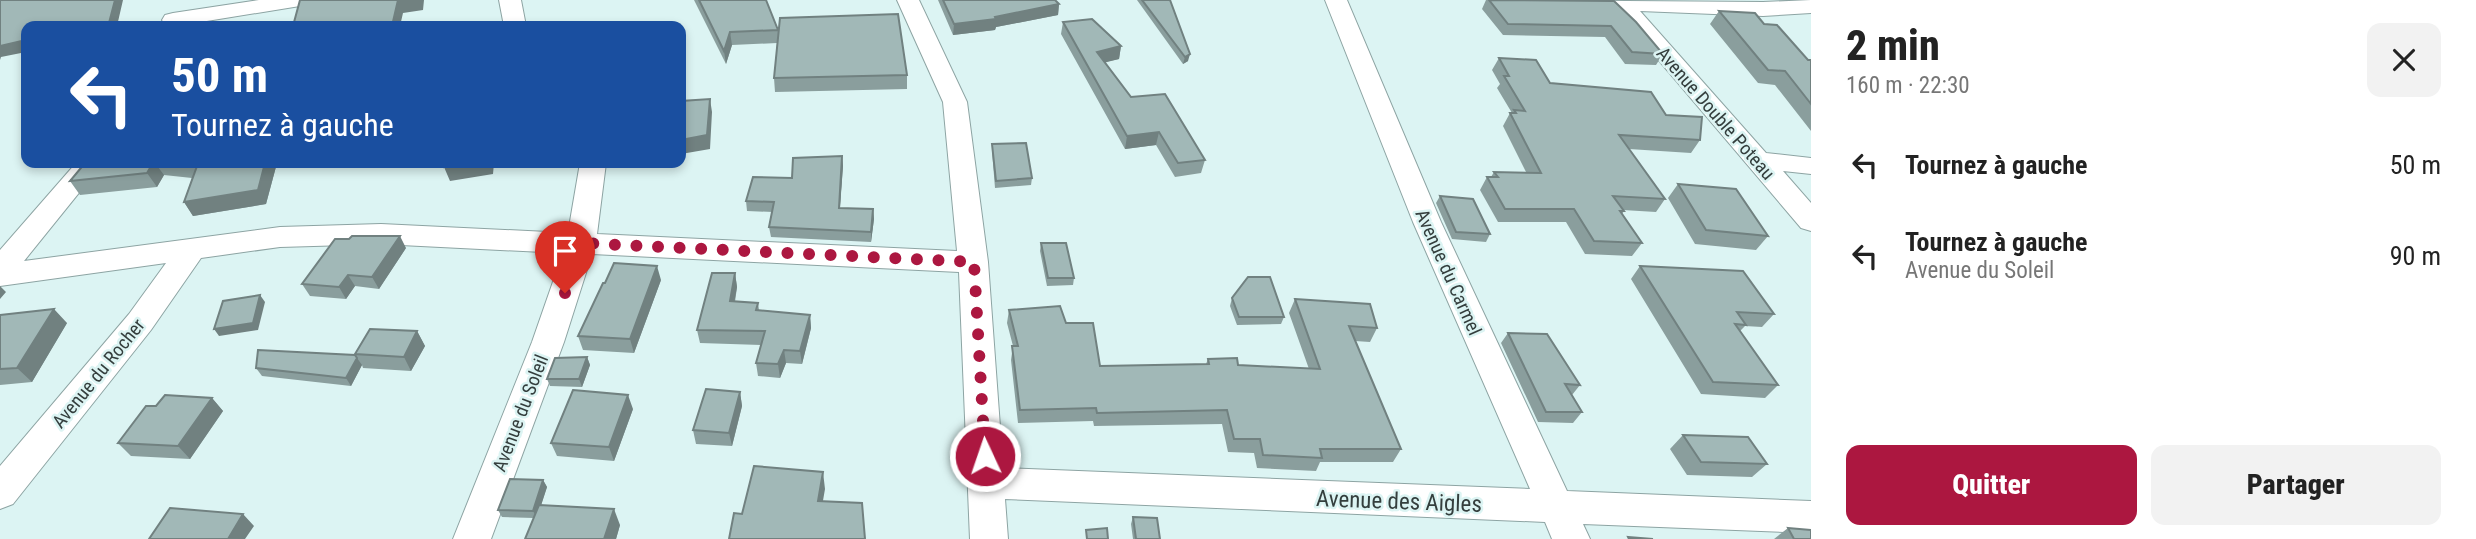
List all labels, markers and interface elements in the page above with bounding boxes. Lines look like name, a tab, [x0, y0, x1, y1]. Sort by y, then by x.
text: 2 min	[1846, 21, 1940, 70]
button: close	[2367, 23, 2441, 97]
street label: Avenue Double Poteau	[1652, 42, 1780, 184]
text: 50 m	[171, 47, 268, 104]
icon: left	[56, 49, 147, 140]
text: 160 m · 22:30	[1846, 72, 1970, 99]
text: Tournez à gauche	[171, 106, 394, 144]
icon: left	[1846, 146, 1884, 184]
text: Tournez à gauche	[1905, 150, 2087, 180]
text: 50 m	[2390, 150, 2441, 180]
street label: Avenue du Carmel	[1411, 206, 1487, 339]
pin	[535, 221, 595, 293]
text: Tournez à gauche	[1905, 227, 2087, 257]
icon: arrive	[546, 232, 584, 270]
icon: left	[1846, 237, 1884, 275]
text: 90 m	[2390, 241, 2441, 271]
text: Avenue du Soleil	[1905, 257, 2054, 284]
street label: Avenue du Rocher	[47, 314, 150, 433]
street label: Avenue du Soleil	[488, 351, 553, 475]
position arrow	[948, 419, 1022, 493]
button: Quitter	[1846, 445, 2137, 525]
button: Partager	[2151, 445, 2441, 525]
street label: Avenue des Aigles	[1316, 485, 1482, 518]

